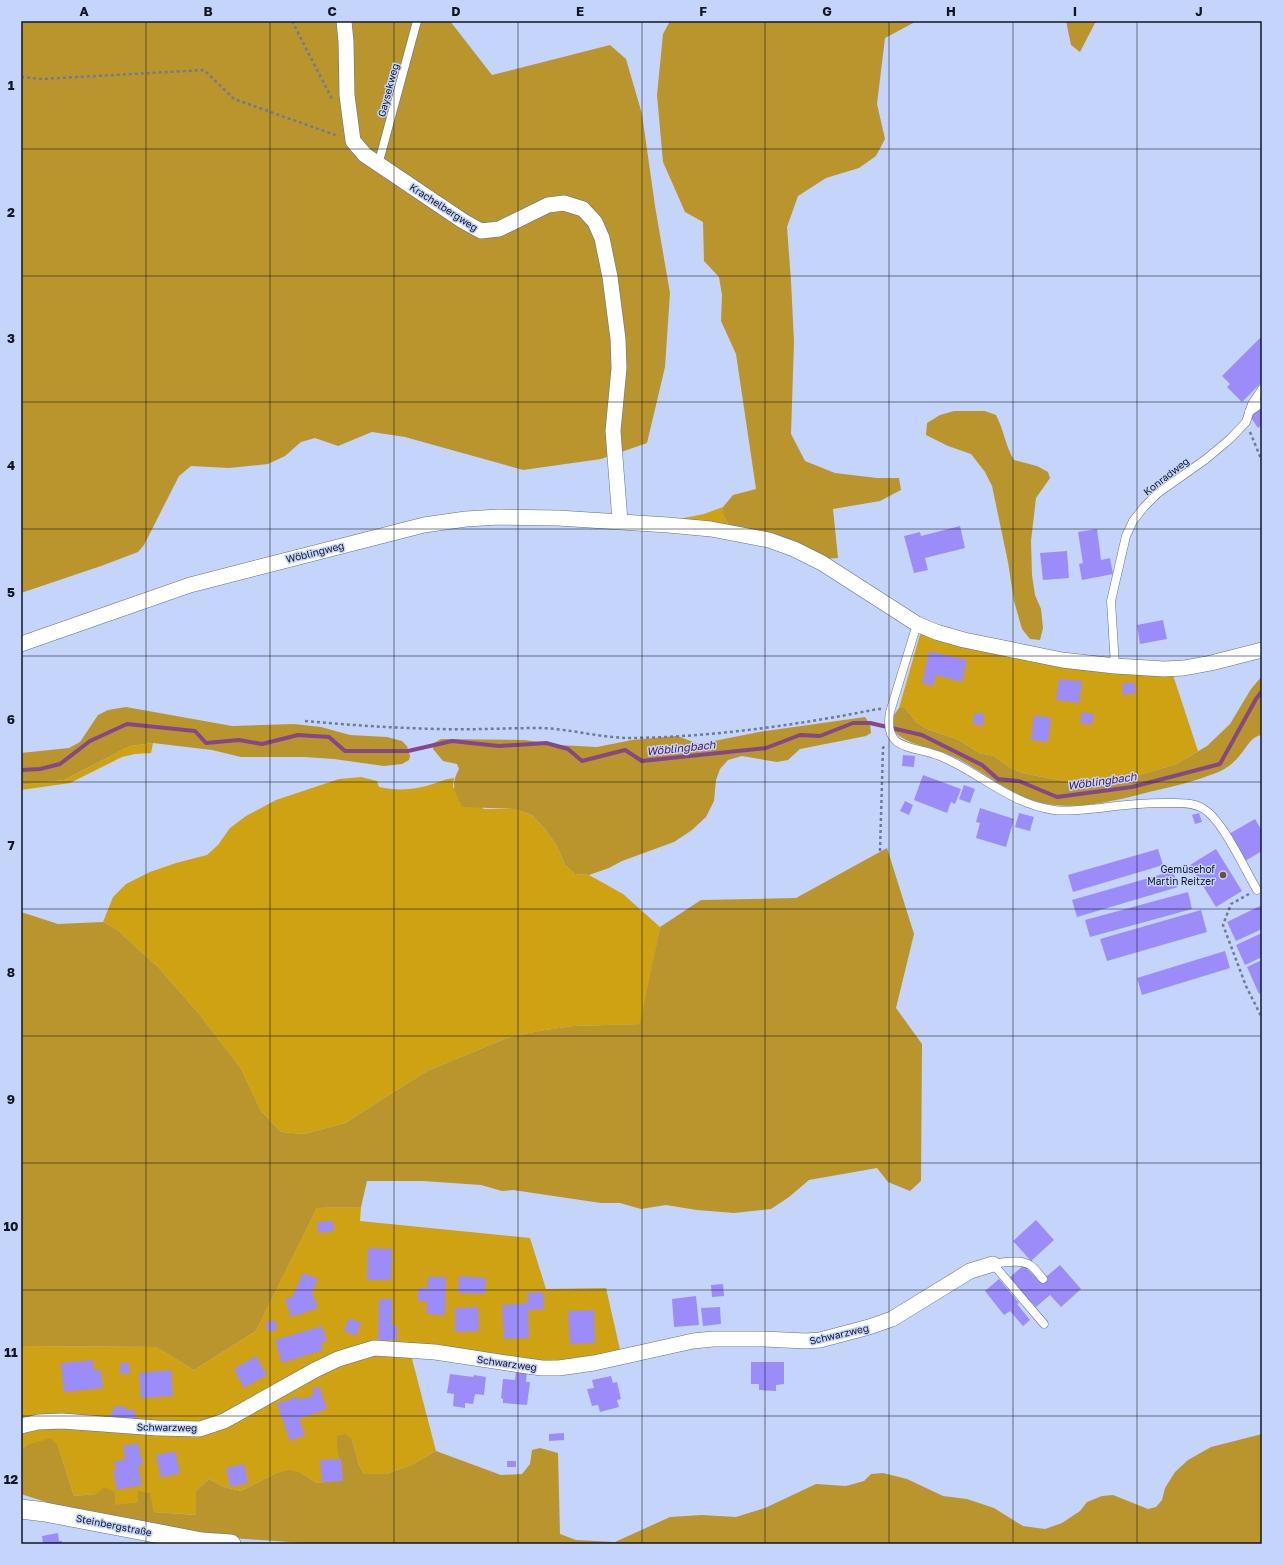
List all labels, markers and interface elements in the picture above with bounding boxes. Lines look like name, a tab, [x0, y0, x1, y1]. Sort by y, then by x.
text: A	[79, 3, 89, 19]
text: B	[203, 3, 213, 19]
text: C	[327, 3, 337, 19]
text: D	[451, 3, 461, 19]
text: E	[576, 3, 584, 19]
text: F	[699, 3, 707, 19]
text: G	[822, 3, 832, 19]
text: H	[946, 3, 956, 19]
text: I	[1073, 3, 1077, 19]
text: J	[1195, 3, 1203, 19]
street label: Gaysekweg	[375, 62, 401, 118]
text: 1	[8, 77, 15, 93]
street label: Krachelbergweg	[408, 181, 480, 233]
text: 2	[7, 204, 15, 220]
text: 3	[7, 330, 15, 346]
street label: Konradweg	[1141, 455, 1191, 497]
text: 4	[7, 457, 15, 473]
street label: Wöblingweg	[285, 539, 345, 565]
text: 5	[7, 584, 15, 600]
text: 6	[7, 711, 15, 727]
water label: Wöblingbach	[646, 737, 717, 759]
water label: Wöblingbach	[1067, 769, 1138, 793]
text: 7	[7, 837, 15, 853]
place label: Gemüsehof Martin Reitzer	[1147, 863, 1215, 887]
marker: Gemüsehof Martin Reitzer	[1218, 870, 1228, 880]
text: 8	[7, 964, 15, 980]
text: 9	[7, 1091, 15, 1107]
text: 10	[3, 1218, 19, 1234]
street label: Schwarzweg	[808, 1321, 870, 1347]
text: 11	[4, 1344, 18, 1360]
street label: Schwarzweg	[476, 1353, 538, 1373]
street label: Schwarzweg	[137, 1420, 197, 1434]
text: 12	[4, 1471, 18, 1487]
street label: Steinbergstraße	[75, 1512, 153, 1538]

